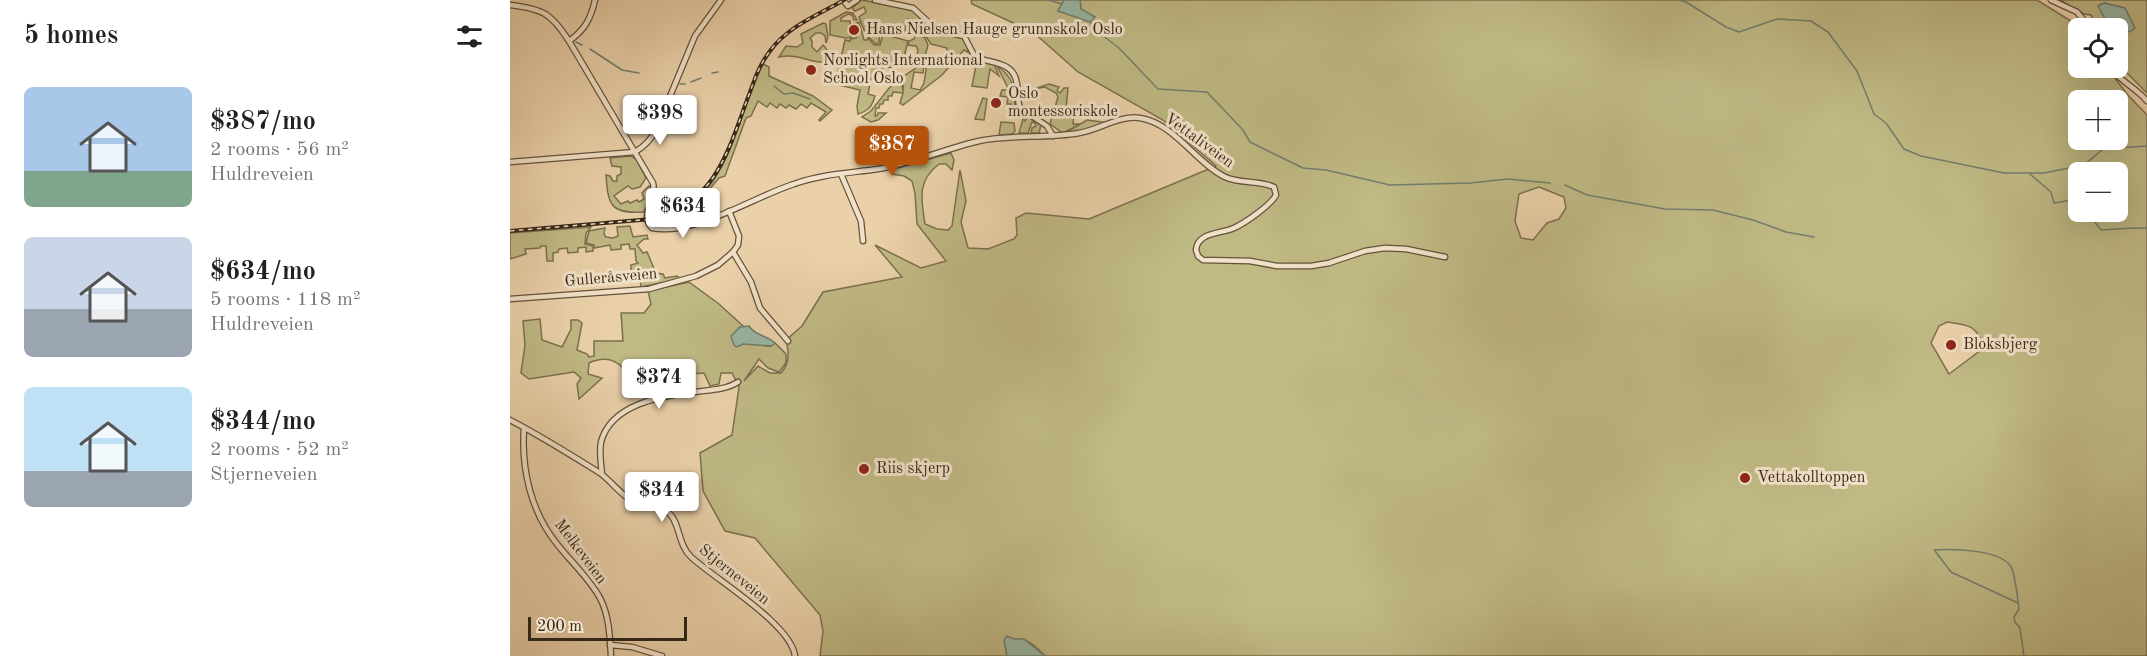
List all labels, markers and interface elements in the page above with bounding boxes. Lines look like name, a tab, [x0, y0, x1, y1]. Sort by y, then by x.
map controls	[2068, 18, 2128, 222]
button: locate	[2068, 18, 2128, 78]
icon: filters	[453, 20, 486, 53]
place label: Hans Nielsen Hauge grunnskole Oslo	[866, 22, 1123, 38]
text: 5 homes	[24, 23, 118, 49]
marker: Hans Nielsen Hauge grunnskole Oslo	[847, 23, 861, 37]
place label: Norlights International School Oslo	[823, 53, 983, 87]
marker: Norlights International School Oslo	[804, 63, 818, 77]
place label: Oslo montessoriskole	[1008, 86, 1118, 120]
button: +	[2068, 90, 2128, 150]
pin: $398	[624, 95, 696, 146]
marker: Oslo montessoriskole	[989, 96, 1003, 110]
text: $398	[637, 104, 683, 124]
text: $387/mo	[210, 109, 316, 135]
icon: home	[72, 111, 144, 183]
street label: Vettaliveien	[1161, 111, 1237, 172]
pin: $387	[856, 126, 928, 177]
text: $387	[869, 135, 915, 155]
text: 2 rooms · 56 m²	[210, 140, 349, 160]
button: −	[2068, 162, 2128, 222]
text: Huldreveien	[210, 165, 314, 185]
pin: $634	[647, 188, 719, 239]
text: $634	[660, 197, 706, 217]
text: $634/mo	[210, 259, 316, 285]
icon: home	[72, 261, 144, 333]
street label: Gulleråsveien	[564, 266, 658, 290]
text: 5 rooms · 118 m²	[210, 290, 360, 310]
text: Huldreveien	[210, 315, 314, 335]
place label: Bloksbjerg	[1963, 337, 2038, 353]
marker: Bloksbjerg	[1944, 338, 1958, 352]
pin: $374	[623, 359, 695, 410]
text: $374	[636, 368, 682, 388]
text: $344/mo	[210, 409, 316, 435]
icon: home	[72, 411, 144, 483]
text: 2 rooms · 52 m²	[210, 440, 349, 460]
place label: Riis skjerp	[876, 461, 950, 477]
marker: Riis skjerp	[857, 462, 871, 476]
text: Stjerneveien	[210, 465, 317, 485]
place label: Vettakolltoppen	[1757, 470, 1866, 486]
marker: Vettakolltoppen	[1738, 471, 1752, 485]
pin: $344	[626, 472, 698, 523]
text: $344	[639, 481, 685, 501]
street label: Melkeveien	[551, 517, 610, 588]
street label: Stjerneveien	[696, 542, 773, 608]
scale bar	[528, 614, 687, 642]
text: 200 m	[537, 619, 582, 635]

